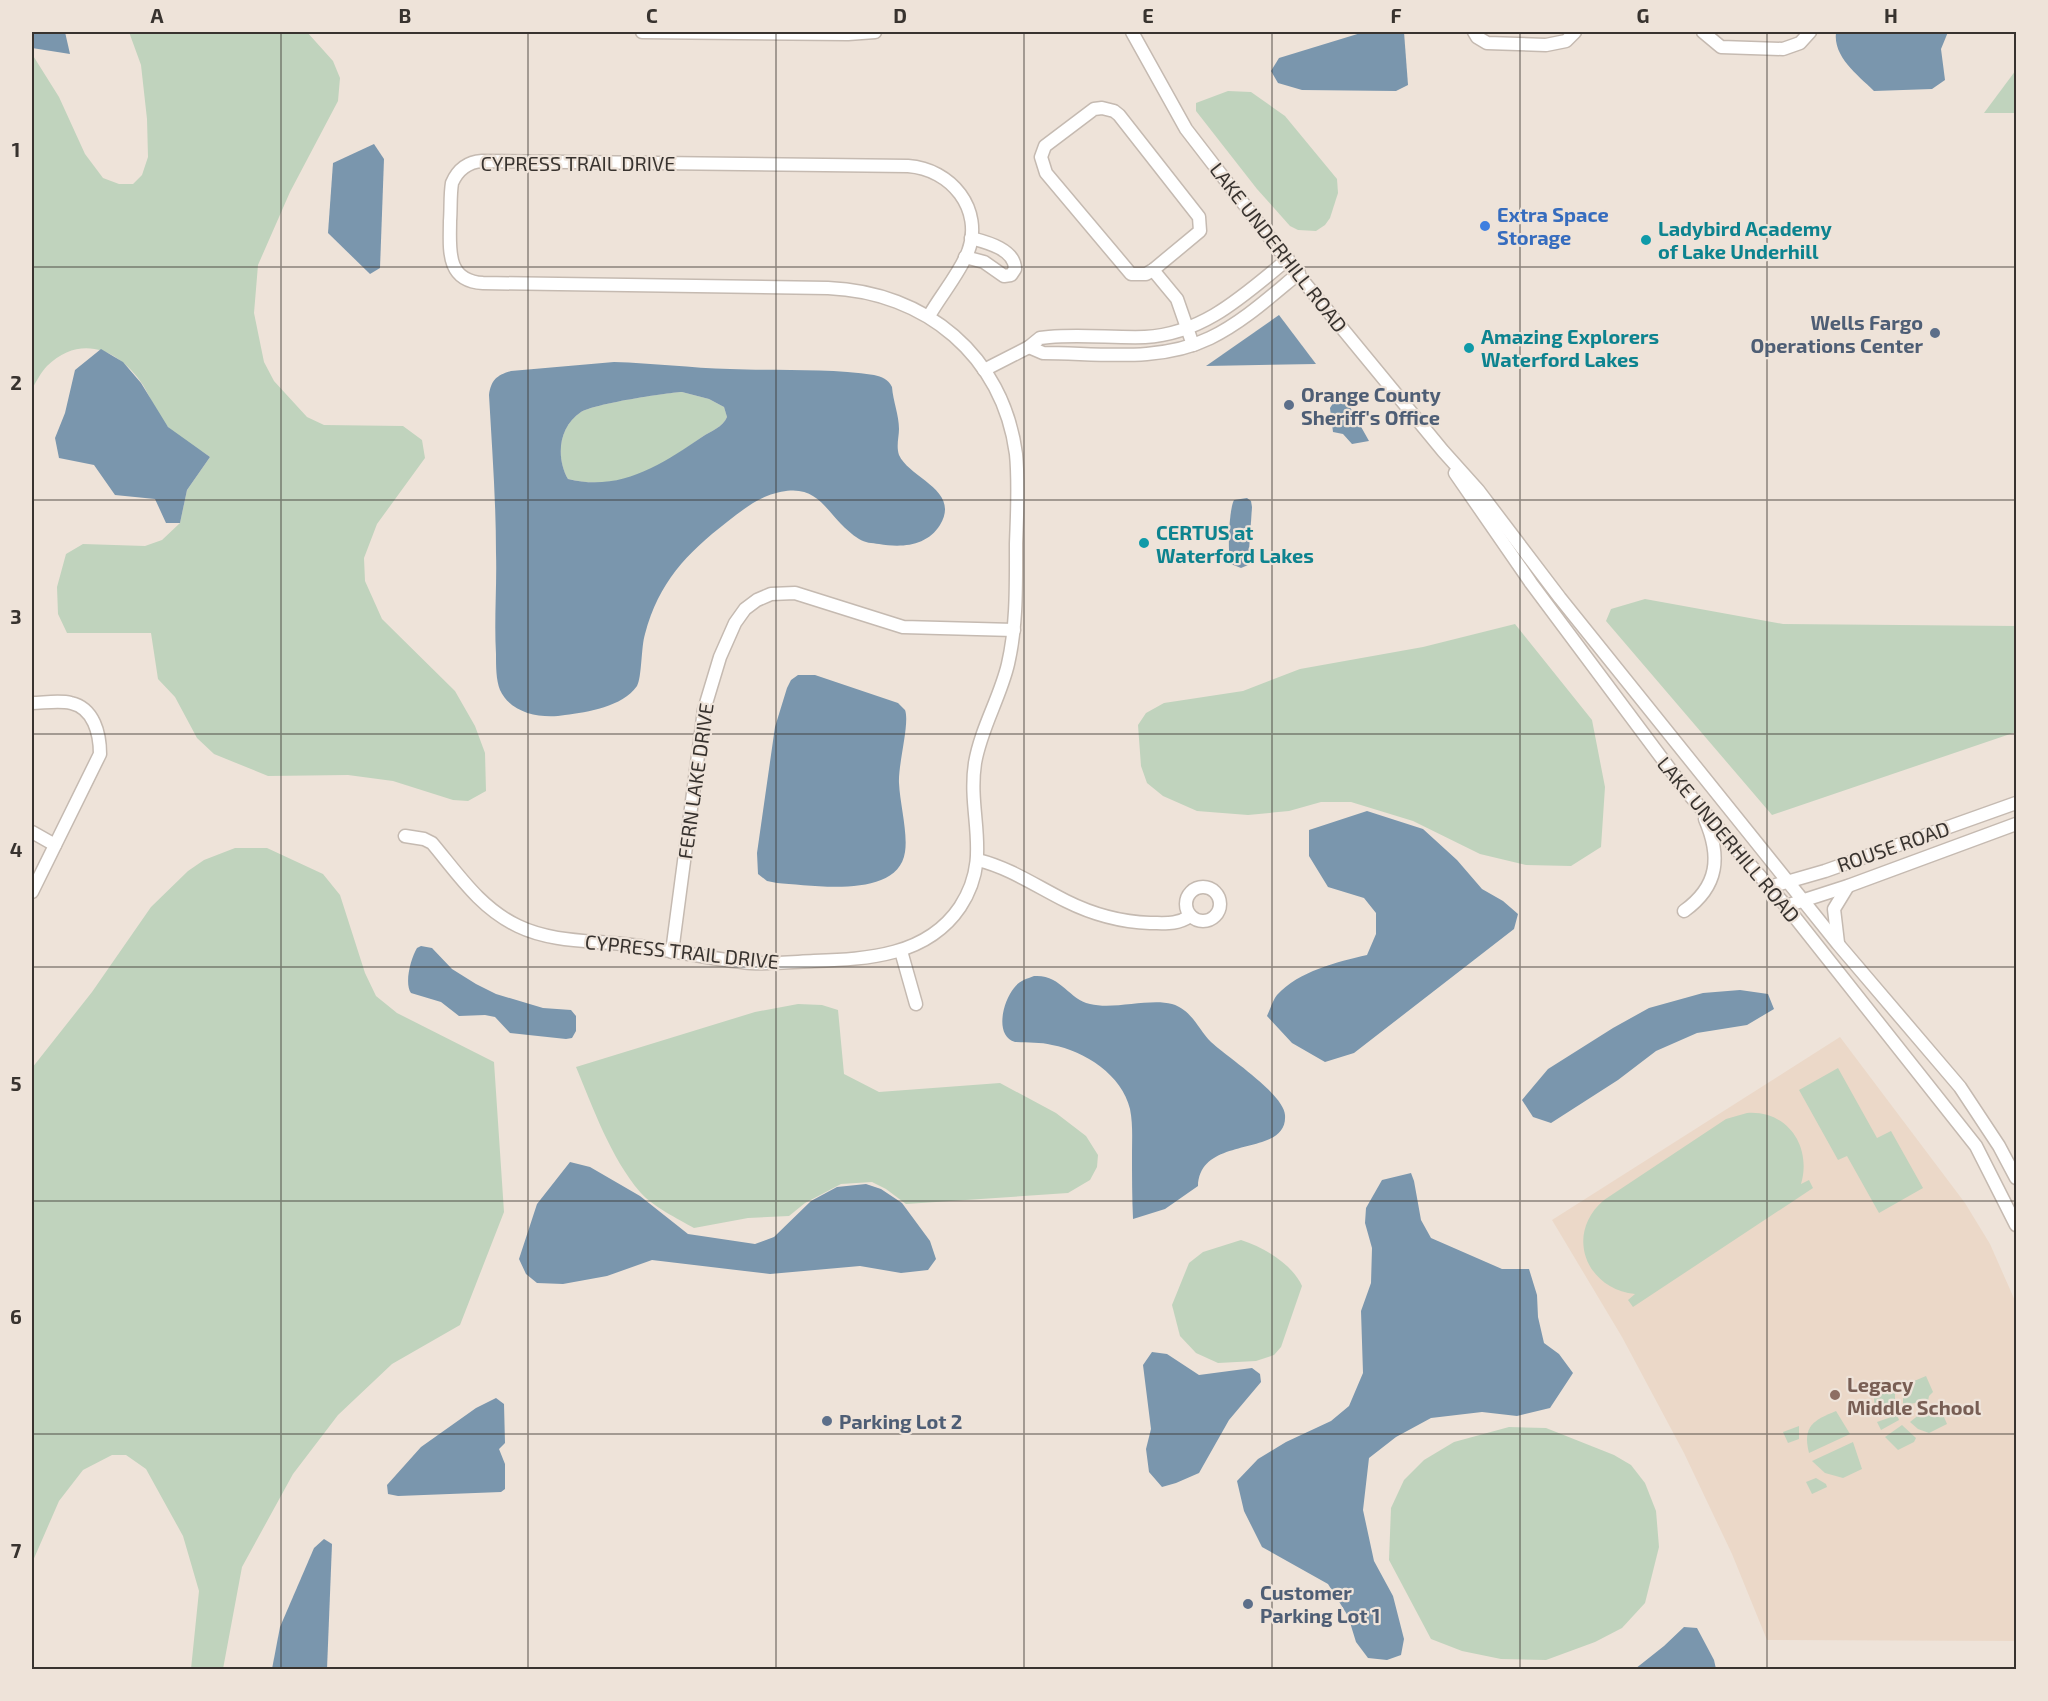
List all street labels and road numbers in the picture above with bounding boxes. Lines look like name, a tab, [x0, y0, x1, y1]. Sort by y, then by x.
street label: CYPRESS TRAIL DRIVE	[481, 151, 675, 175]
street label: LAKE UNDERHILL ROAD	[1205, 157, 1353, 337]
street label: FERN LAKE DRIVE	[672, 701, 718, 861]
street label: LAKE UNDERHILL ROAD	[1653, 751, 1805, 927]
street label: ROUSE ROAD	[1834, 816, 1952, 876]
street label: CYPRESS TRAIL DRIVE	[584, 929, 780, 973]

